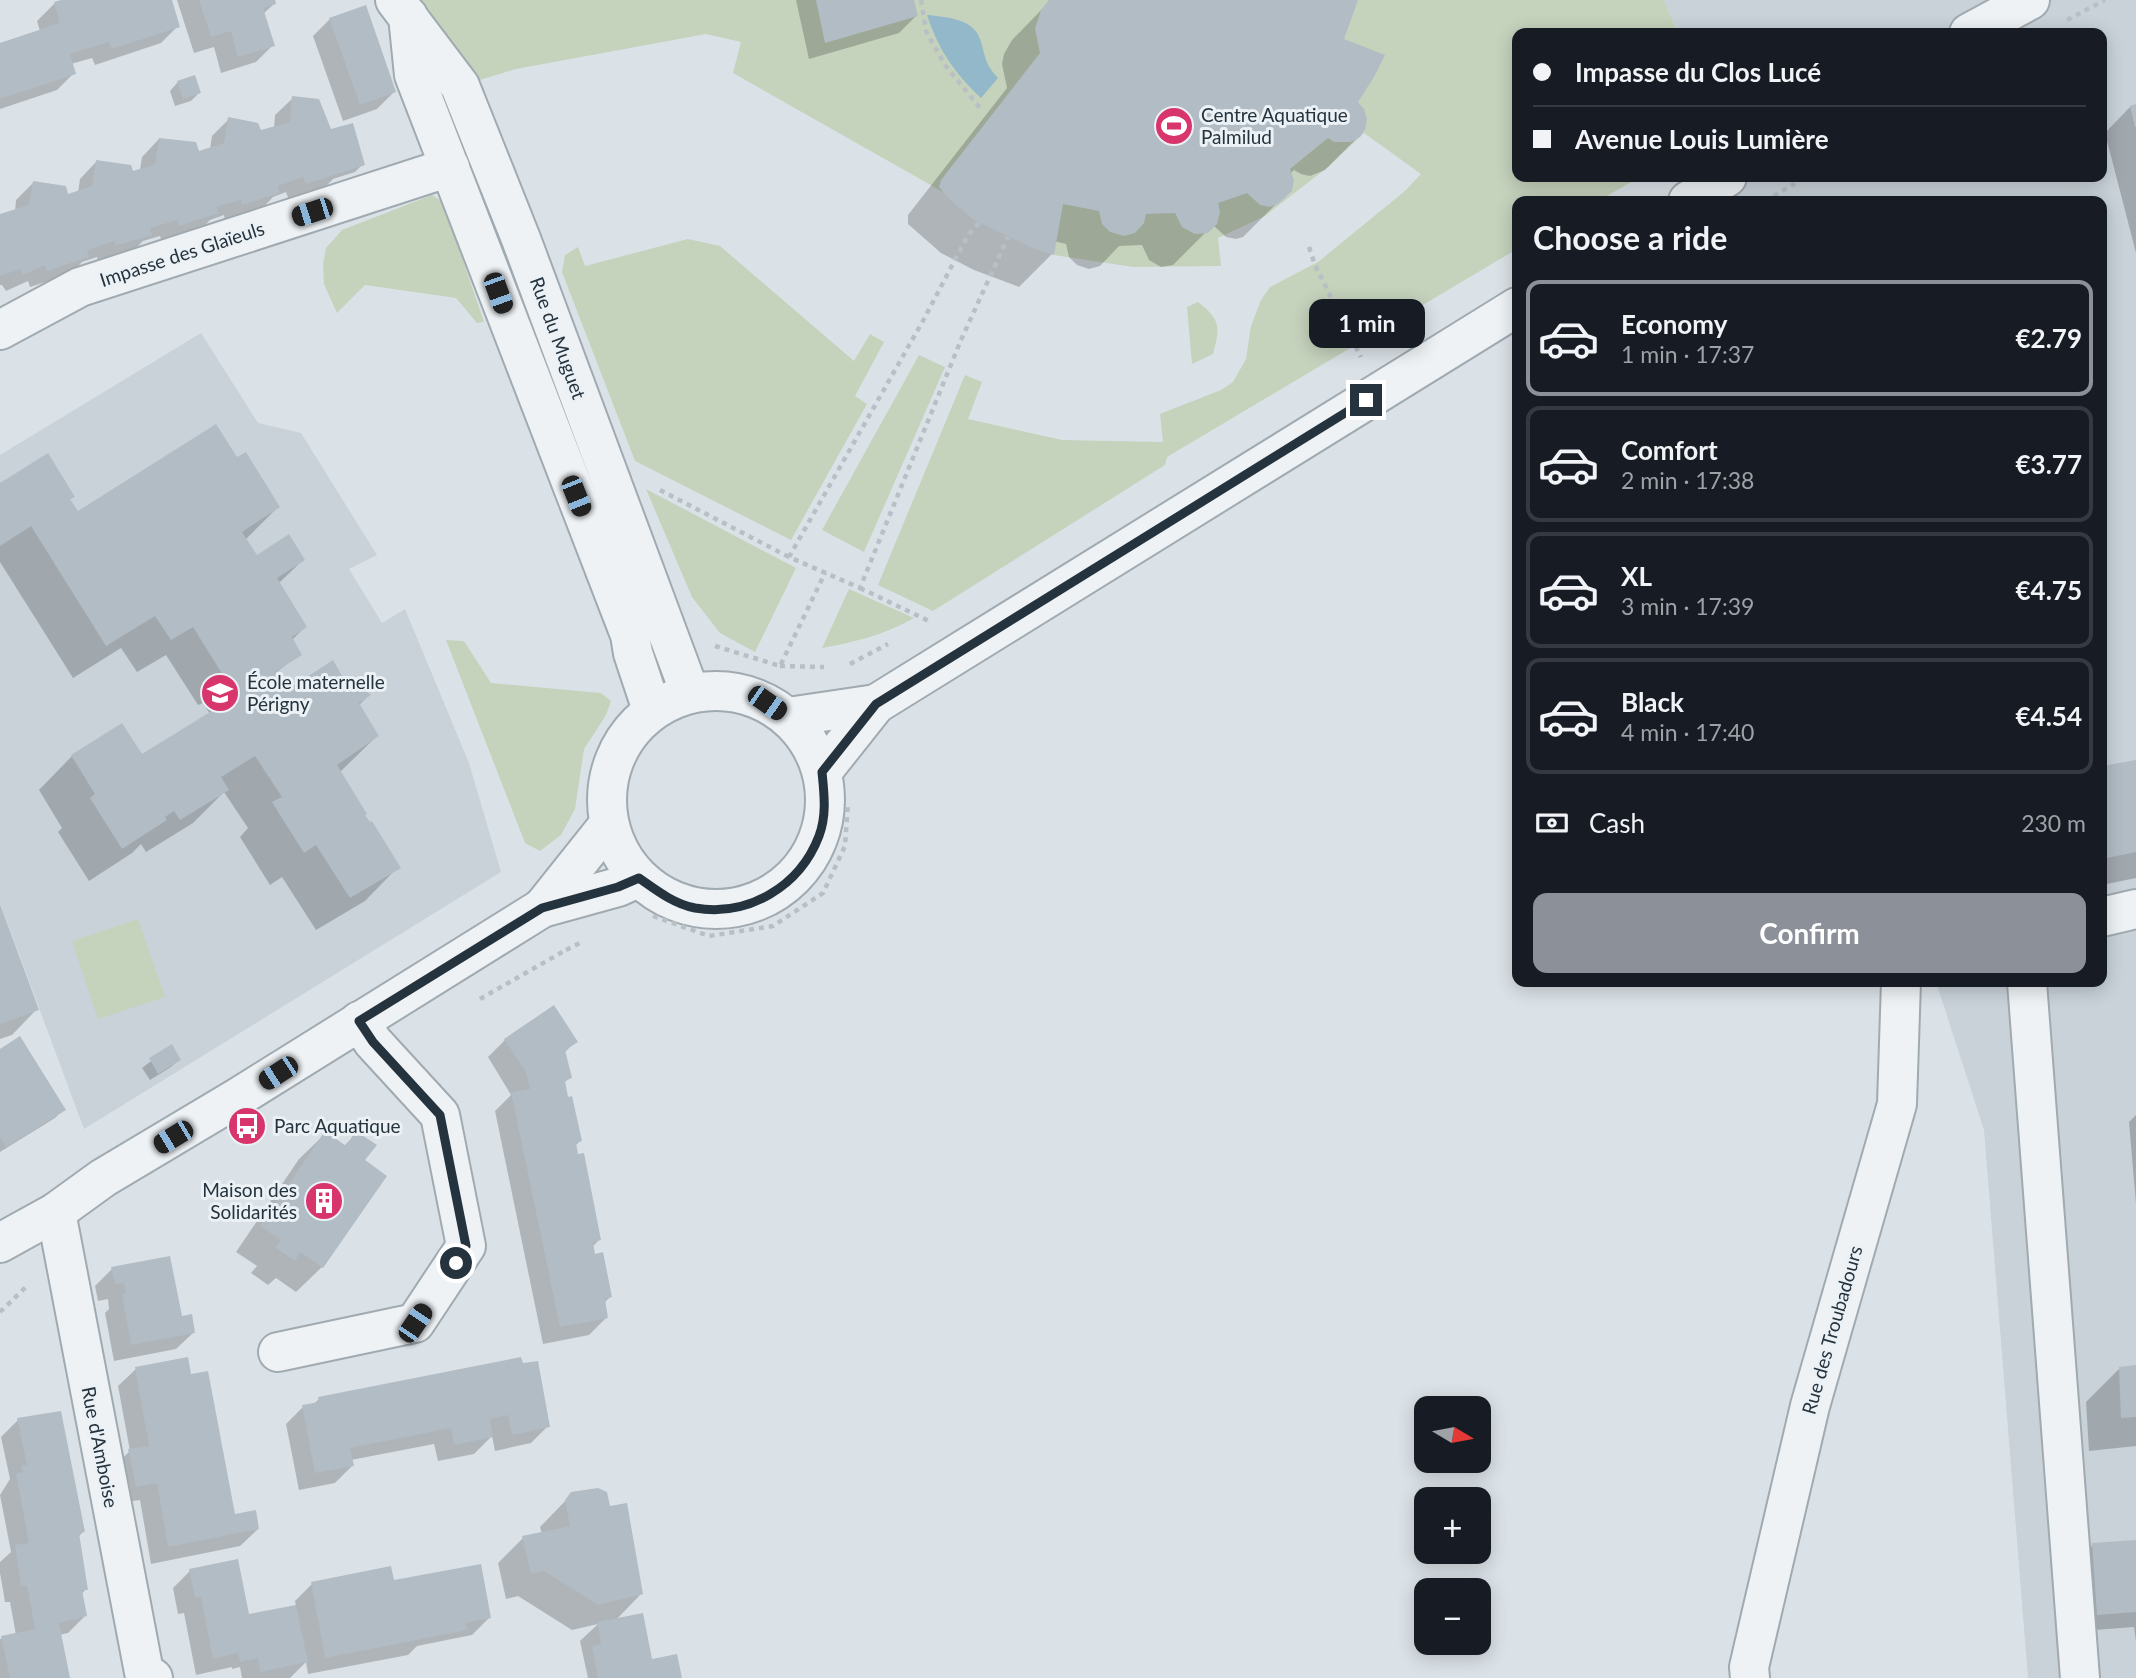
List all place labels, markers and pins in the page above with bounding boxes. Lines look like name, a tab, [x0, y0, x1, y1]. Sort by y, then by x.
place label: Centre Aquatique Palmilud	[1201, 103, 1348, 148]
sports icon: Centre Aquatique Palmilud	[1153, 105, 1195, 147]
place label: École maternelle Périgny	[247, 670, 385, 715]
school or university icon: École maternelle Périgny	[199, 672, 241, 714]
bus stop icon: Parc Aquatique	[226, 1105, 268, 1147]
place label: Parc Aquatique	[274, 1114, 401, 1137]
place label: Maison des Solidarités	[202, 1178, 297, 1223]
building icon: Maison des Solidarités	[303, 1180, 345, 1222]

